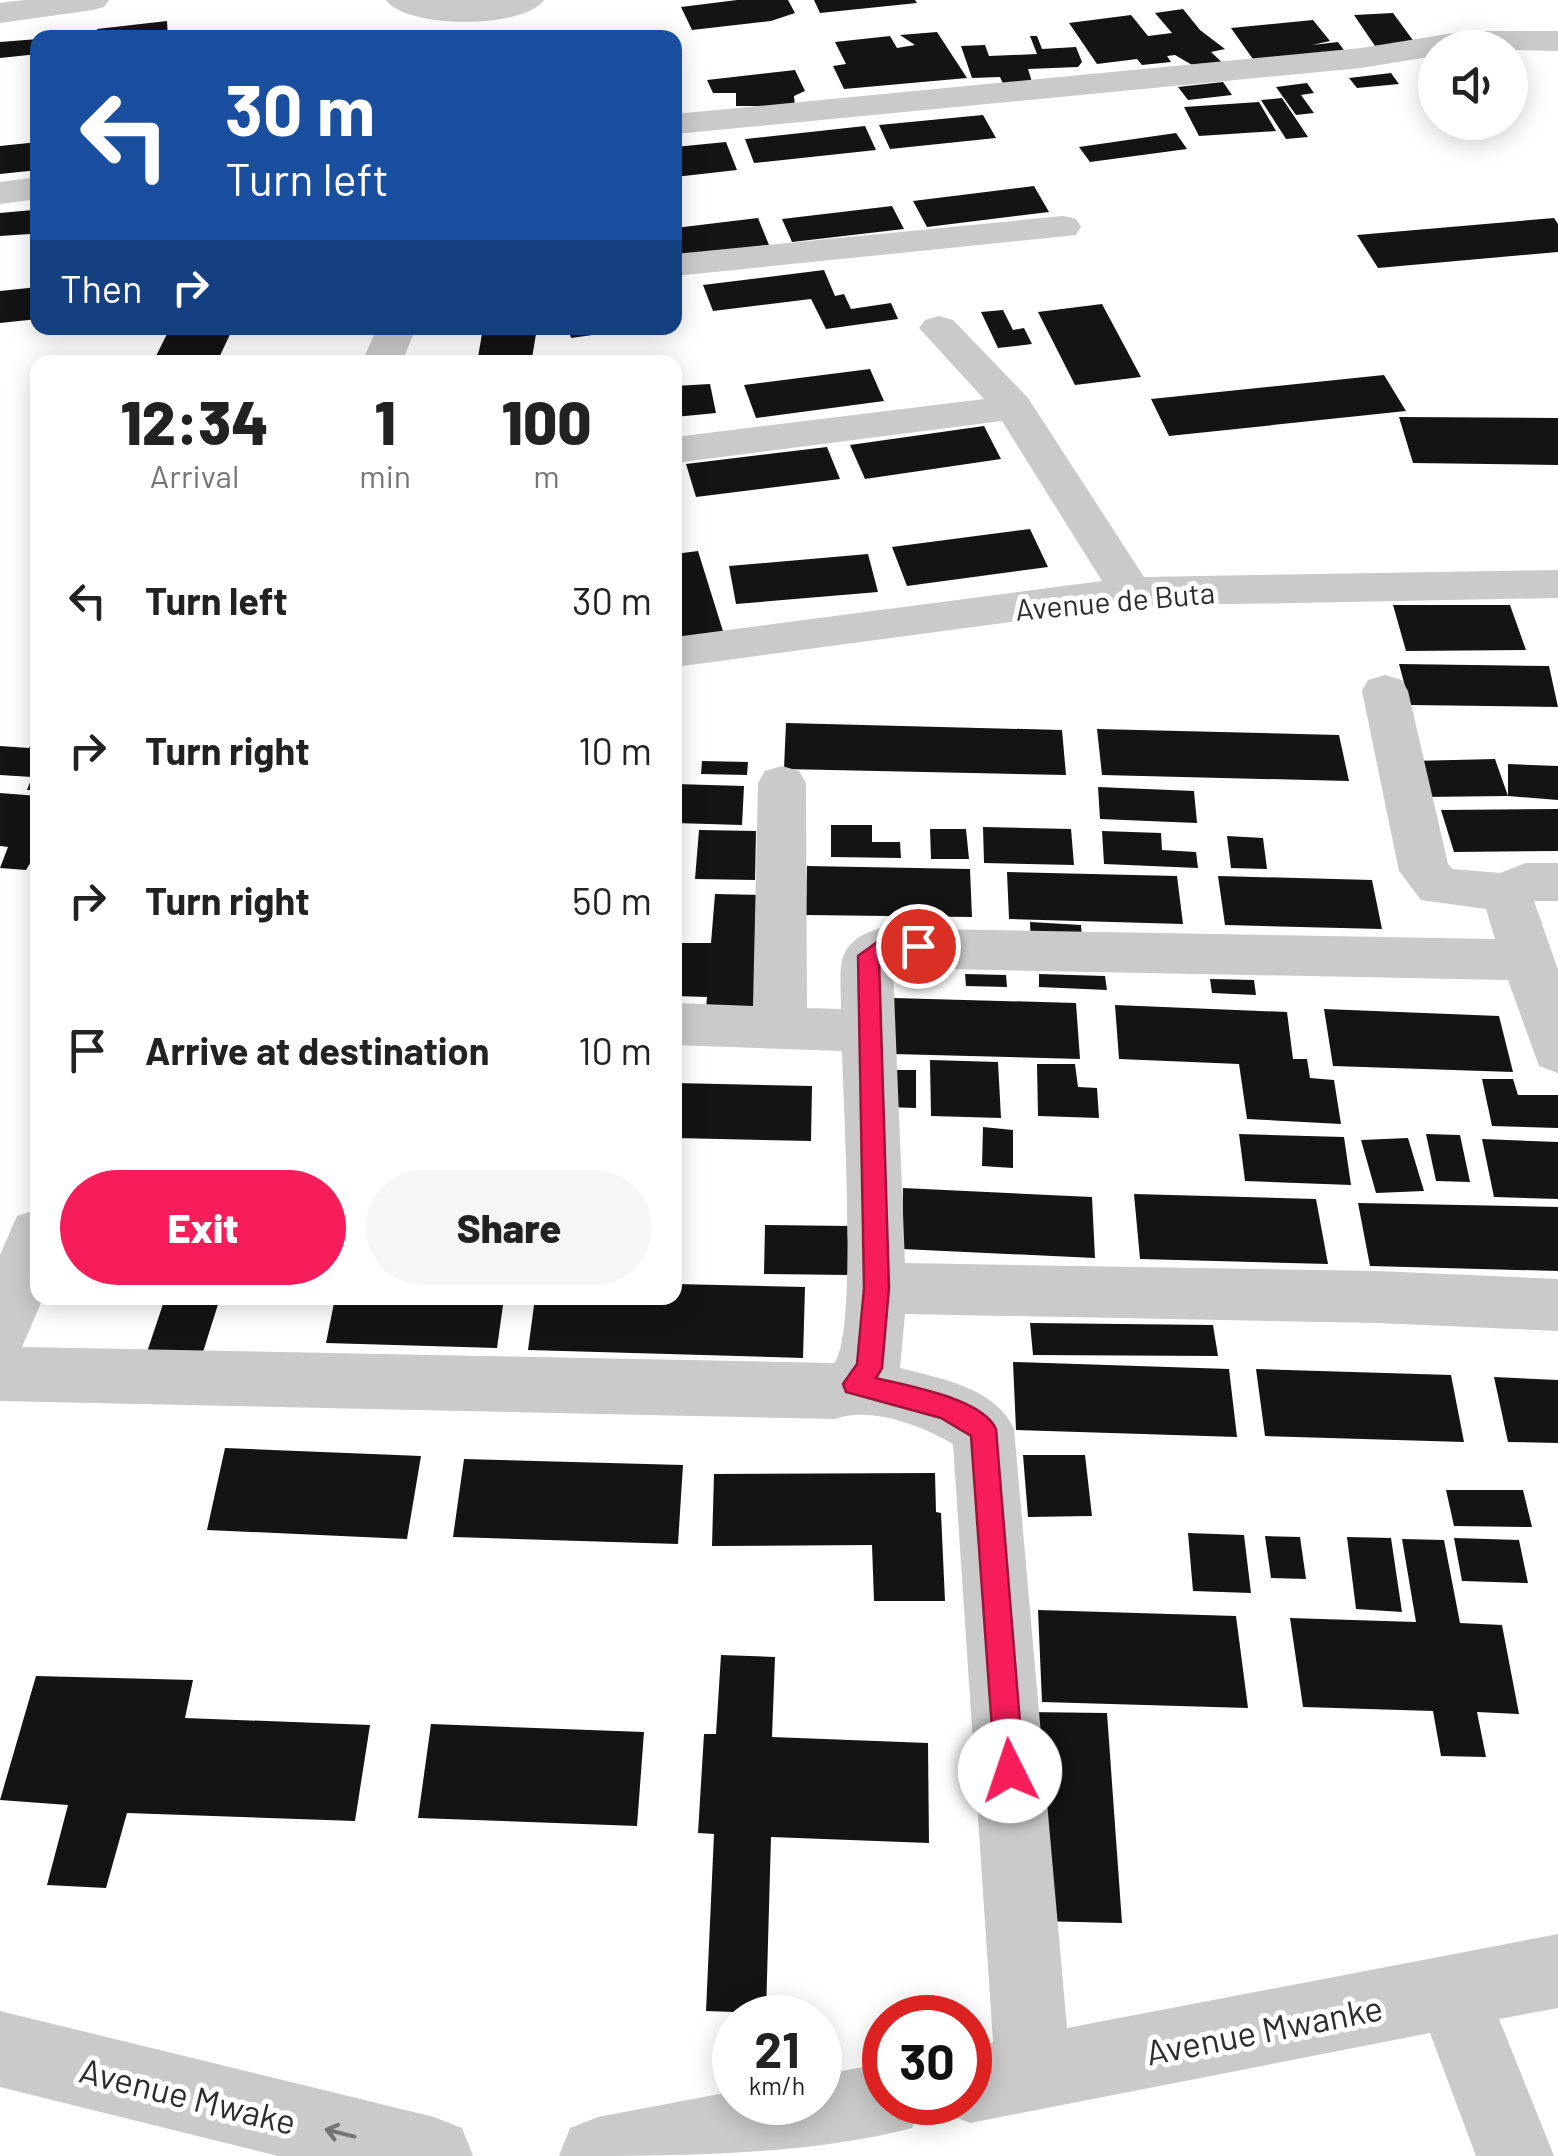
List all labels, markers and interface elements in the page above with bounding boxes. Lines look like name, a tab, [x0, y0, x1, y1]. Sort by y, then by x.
map controls	[1418, 30, 1528, 140]
button: sound	[1418, 30, 1528, 140]
text: 30 m	[225, 66, 375, 150]
icon: left	[60, 70, 190, 200]
text: Turn left	[225, 151, 389, 205]
icon: right	[163, 260, 218, 315]
text: Then	[60, 265, 143, 311]
text: 12:34	[121, 385, 269, 457]
text: 1	[374, 385, 396, 457]
text: 100	[502, 385, 591, 457]
text: Arrival	[150, 456, 239, 494]
text: min	[359, 456, 411, 494]
text: m	[533, 456, 560, 494]
icon: left	[60, 573, 115, 628]
street label: Avenue de Buta	[1014, 573, 1216, 627]
text: Turn left	[145, 577, 288, 623]
text: 30 m	[572, 577, 652, 623]
icon: right	[60, 723, 115, 778]
text: Turn right	[145, 727, 310, 773]
text: 10 m	[578, 727, 652, 773]
icon: right	[60, 873, 115, 928]
text: Turn right	[145, 877, 310, 923]
text: 50 m	[572, 877, 652, 923]
pin	[876, 904, 961, 989]
icon: arrive	[891, 919, 946, 974]
icon: arrive	[60, 1023, 115, 1078]
text: Arrive at destination	[145, 1027, 490, 1073]
text: 10 m	[578, 1027, 652, 1073]
button: Exit	[60, 1170, 346, 1285]
button: Share	[366, 1170, 652, 1285]
position arrow	[958, 1719, 1062, 1823]
street label: Avenue Mwanke	[1142, 1985, 1386, 2073]
speed limit sign: 30	[862, 1995, 992, 2125]
text: 21	[754, 2018, 800, 2078]
street label: Avenue Mwake	[75, 2048, 301, 2142]
text: km/h	[749, 2070, 805, 2100]
one-way arrow	[325, 2122, 356, 2141]

